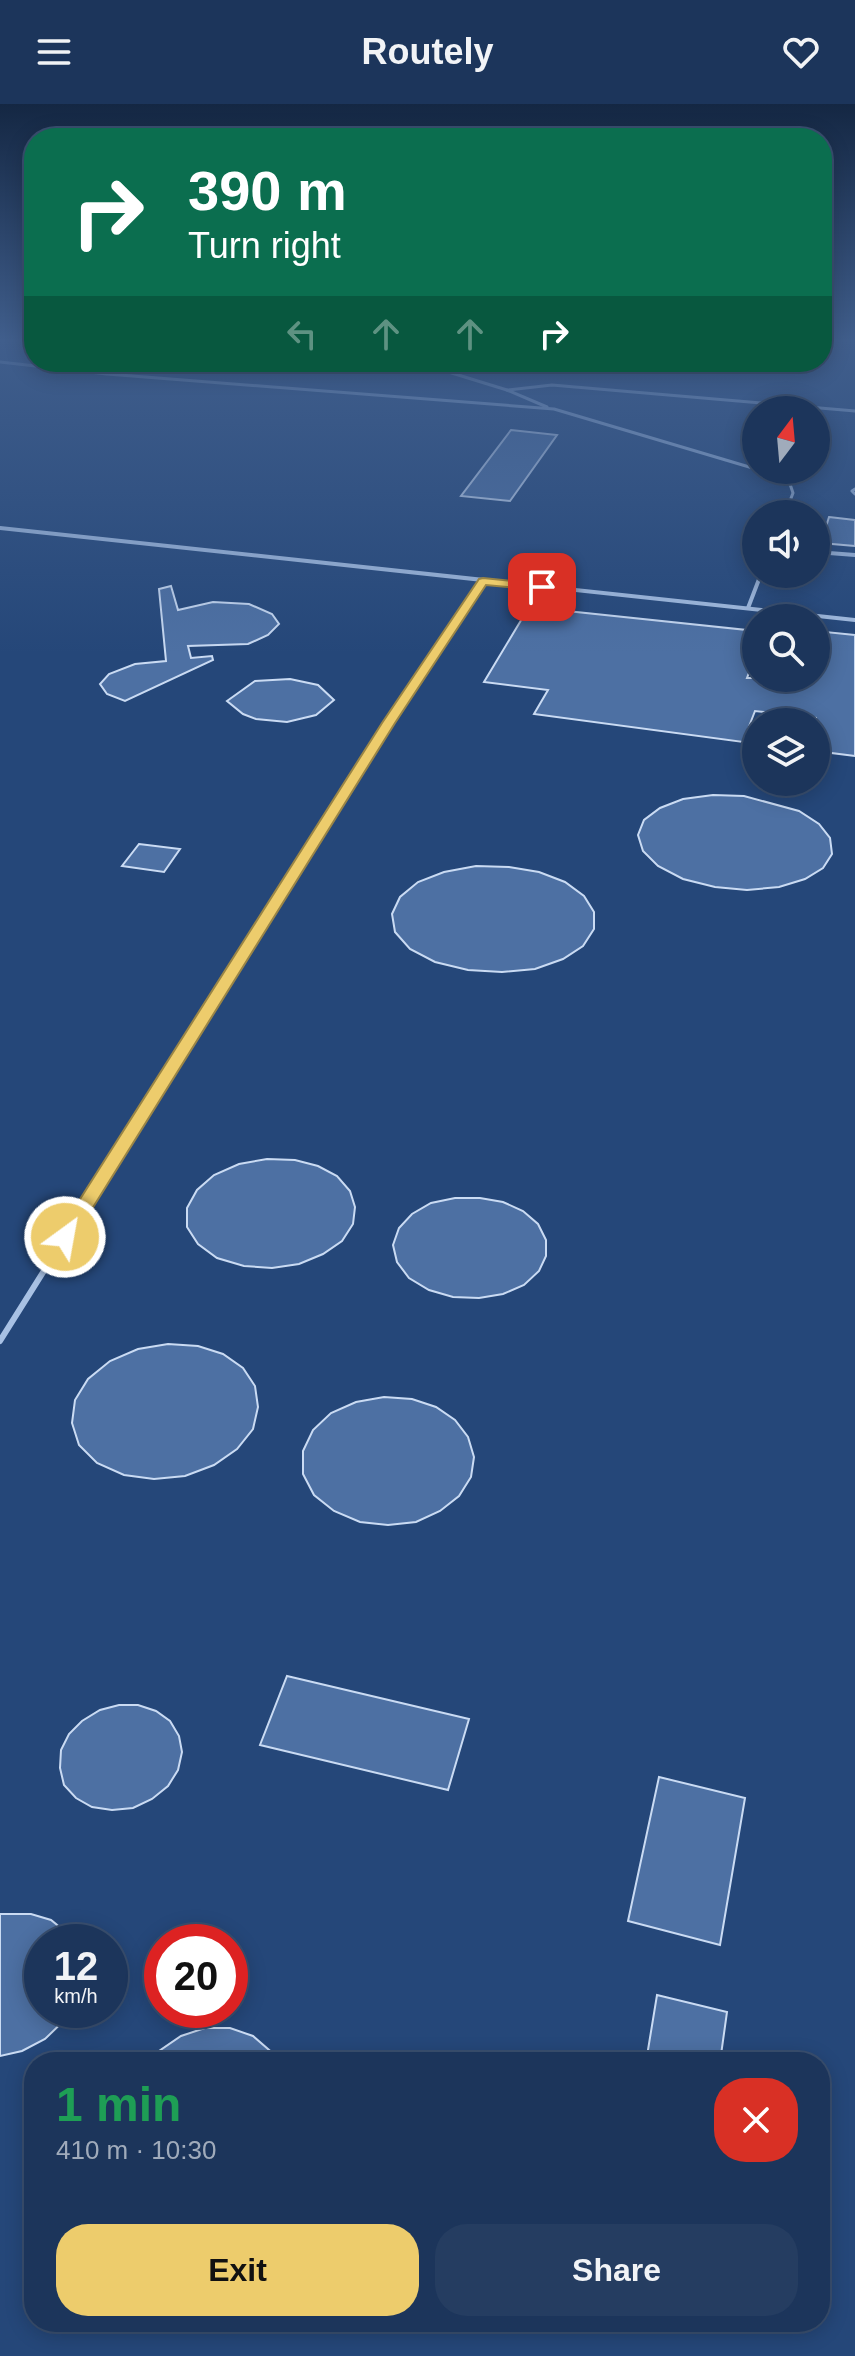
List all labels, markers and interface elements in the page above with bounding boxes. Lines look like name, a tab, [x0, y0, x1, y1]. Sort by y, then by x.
icon: menu	[32, 30, 76, 74]
icon: heart	[779, 30, 823, 74]
text: Routely	[361, 31, 494, 72]
text: 390 m	[188, 159, 347, 222]
icon: right	[56, 160, 160, 264]
text: Turn right	[188, 225, 341, 266]
icon: left	[280, 312, 324, 356]
icon: ahead	[364, 312, 408, 356]
icon: ahead	[448, 312, 492, 356]
icon: right	[532, 312, 576, 356]
north arrow	[742, 396, 830, 484]
map controls	[742, 396, 830, 796]
button: sound	[742, 500, 830, 588]
pin	[508, 553, 576, 621]
icon: arrive	[520, 565, 564, 609]
button: search	[742, 604, 830, 692]
button: layers	[742, 708, 830, 796]
position arrow	[23, 1195, 107, 1279]
speed limit sign: 20	[144, 1924, 248, 2028]
text: 12	[54, 1944, 98, 1988]
text: km/h	[54, 1985, 98, 2007]
text: 1 min	[56, 2078, 181, 2131]
button: close	[714, 2078, 798, 2162]
text: 410 m · 10:30	[56, 2135, 216, 2165]
button: Exit	[56, 2224, 419, 2316]
button: Share	[435, 2224, 798, 2316]

